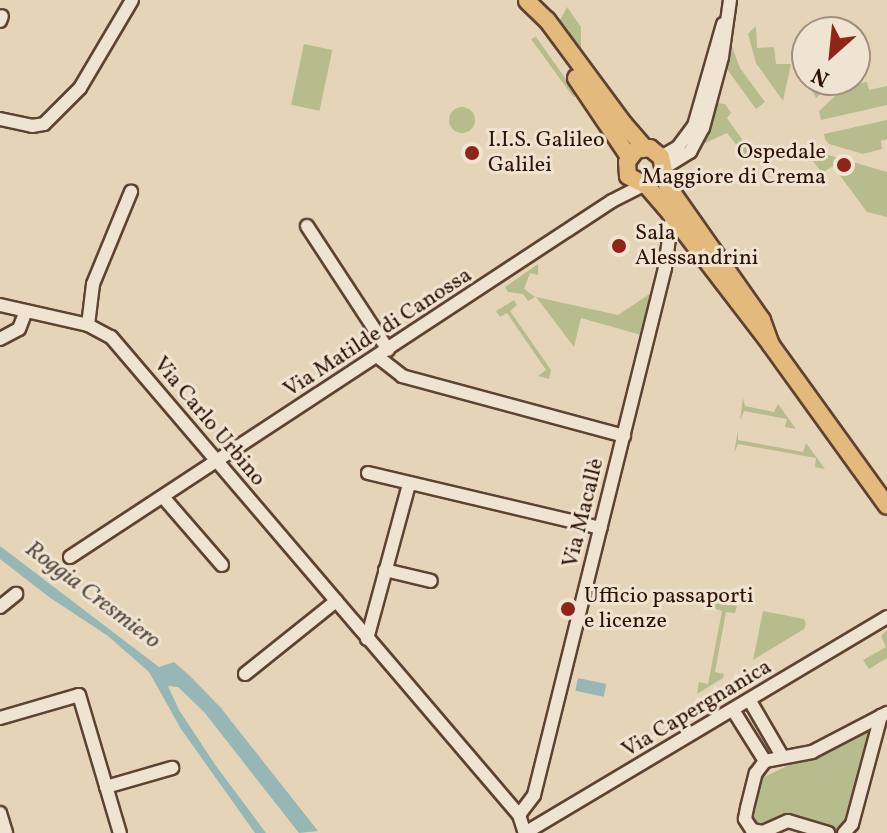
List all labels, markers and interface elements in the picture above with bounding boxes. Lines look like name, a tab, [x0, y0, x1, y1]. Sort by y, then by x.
north arrow	[791, 16, 871, 96]
text: N	[807, 59, 835, 93]
place label: I.I.S. Galileo Galilei	[488, 127, 605, 178]
place label: Ospedale Maggiore di Crema	[642, 139, 826, 190]
marker: I.I.S. Galileo Galilei	[463, 144, 481, 162]
marker: Ospedale Maggiore di Crema	[833, 154, 855, 176]
place label: Sala Alessandrini	[635, 220, 758, 272]
marker: Sala Alessandrini	[610, 237, 628, 255]
street label: Via Matilde di Canossa	[279, 262, 477, 404]
street label: Via Carlo Urbino	[147, 352, 271, 492]
street label: Via Macallè	[558, 456, 610, 570]
water label: Roggia Cresmiero	[19, 536, 165, 656]
place label: Ufficio passaporti e licenze	[584, 583, 754, 634]
marker: Ufficio passaporti e licenze	[559, 600, 577, 618]
street label: Via Capergnanica	[618, 654, 776, 764]

